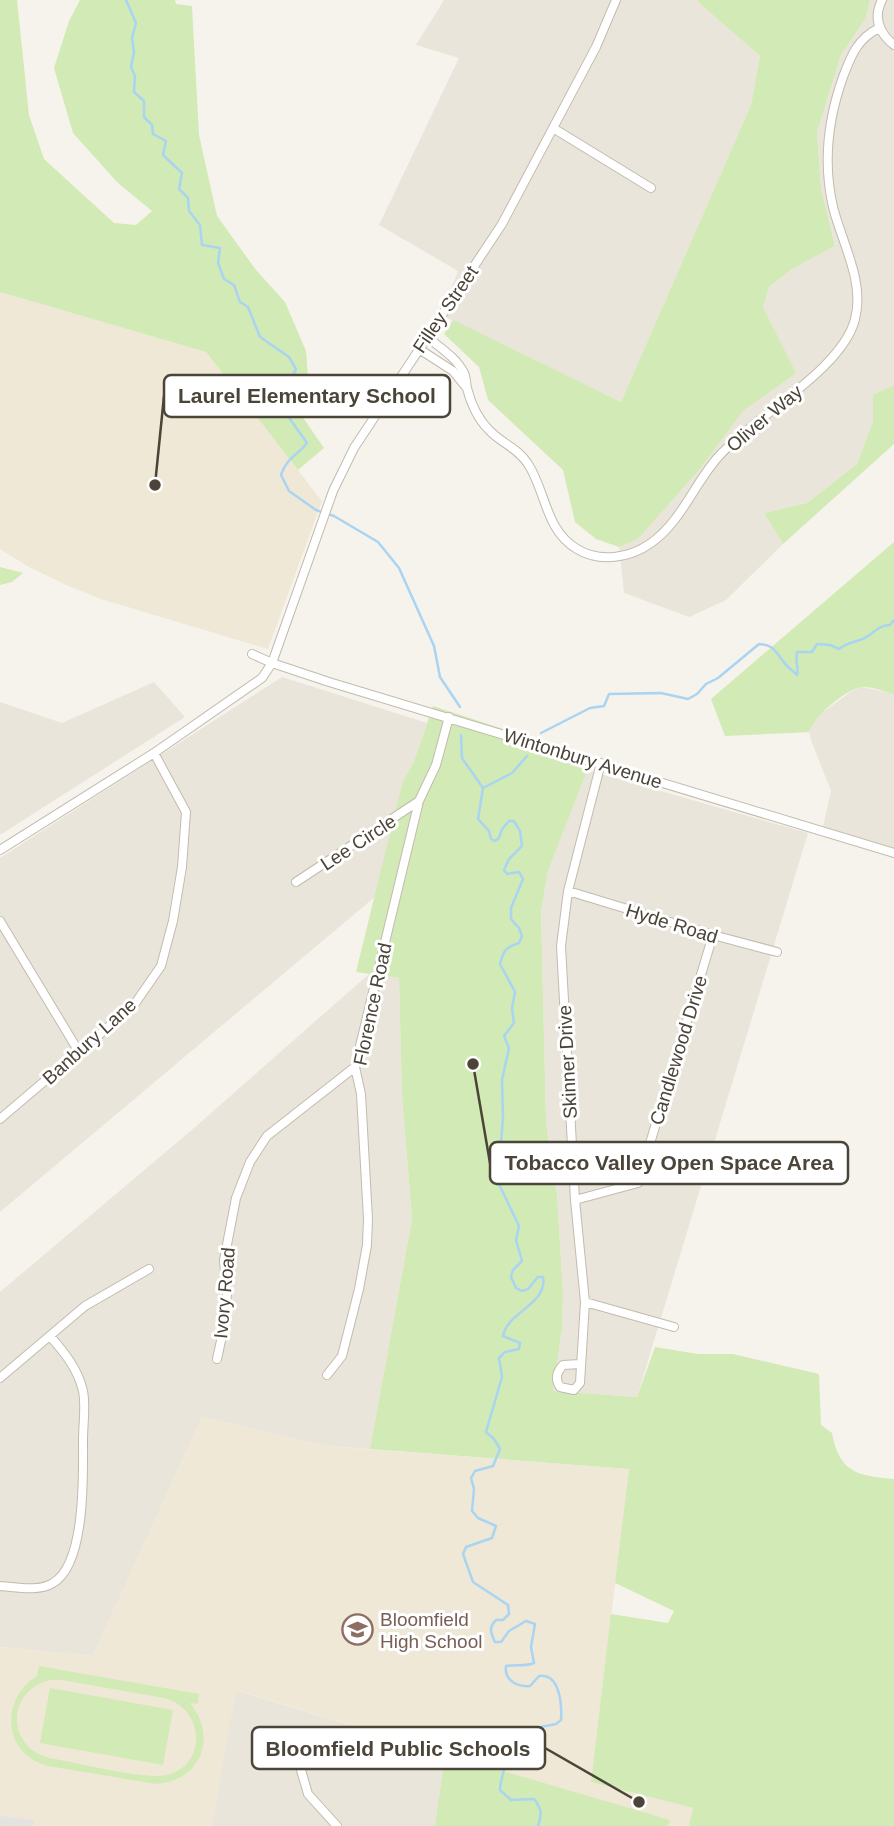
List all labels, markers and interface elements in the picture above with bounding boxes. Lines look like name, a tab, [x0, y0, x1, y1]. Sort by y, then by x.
street label: Filley Street	[409, 261, 483, 357]
callout: Laurel Elementary School	[164, 375, 450, 417]
street label: Oliver Way	[722, 380, 807, 456]
text: Laurel Elementary School	[178, 384, 436, 407]
street label: Wintonbury Avenue	[501, 724, 665, 793]
street label: Lee Circle	[317, 810, 400, 875]
street label: Hyde Road	[623, 900, 720, 947]
street label: Florence Road	[349, 941, 396, 1067]
street label: Candlewood Drive	[646, 973, 711, 1127]
street label: Banbury Lane	[38, 994, 140, 1089]
street label: Skinner Drive	[554, 1004, 581, 1119]
callout: Tobacco Valley Open Space Area	[490, 1142, 848, 1184]
text: Tobacco Valley Open Space Area	[504, 1151, 834, 1174]
street label: Ivory Road	[210, 1246, 239, 1340]
place label: Bloomfield High School	[380, 1609, 482, 1652]
school or university icon: Bloomfield High School	[340, 1613, 374, 1647]
callout: Bloomfield Public Schools	[252, 1727, 545, 1769]
text: Bloomfield Public Schools	[266, 1737, 530, 1760]

